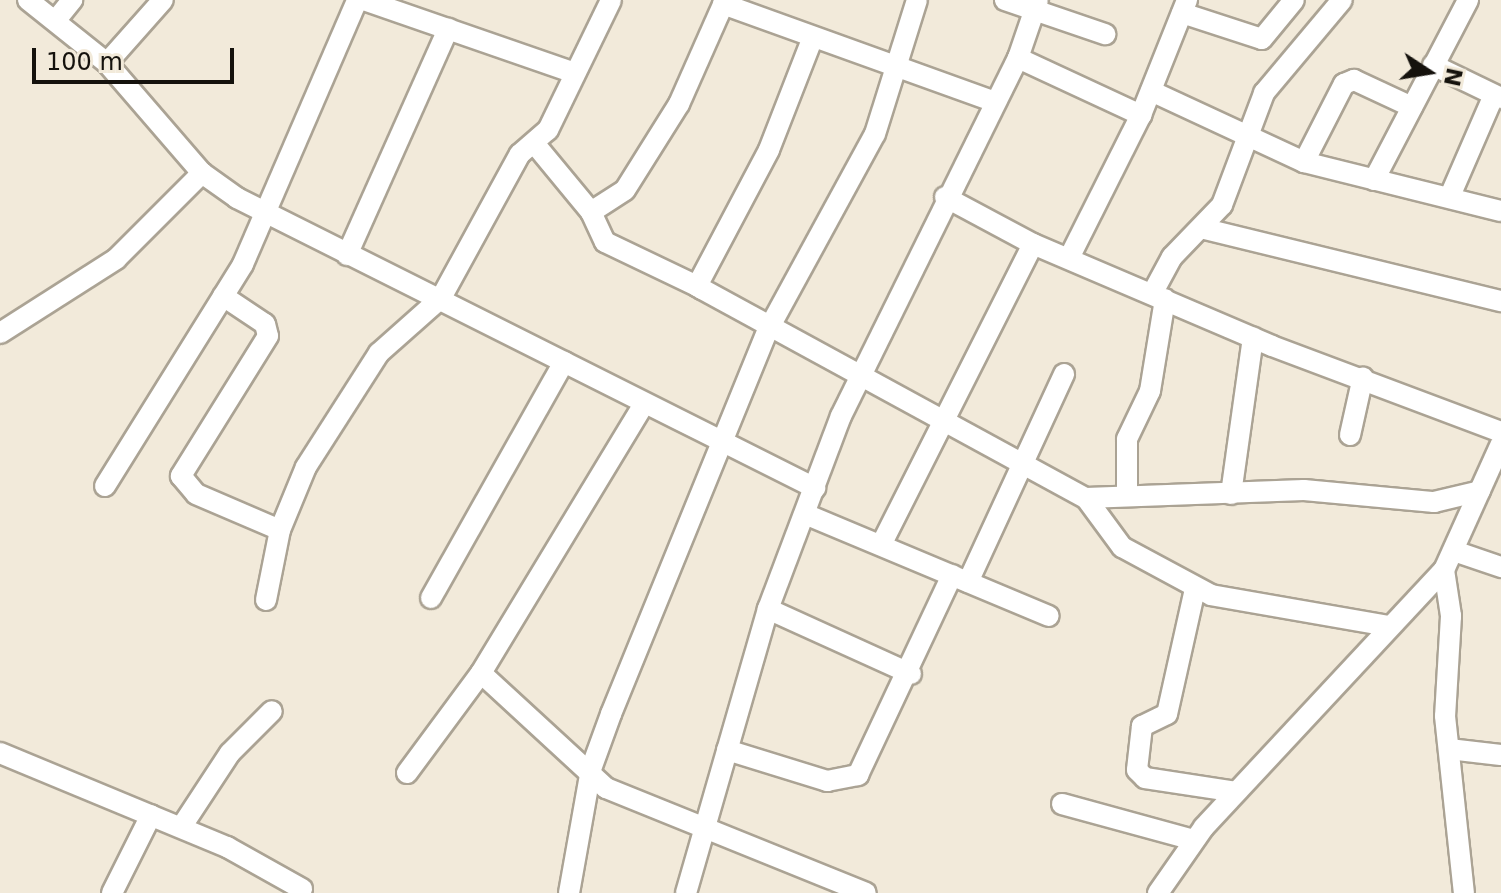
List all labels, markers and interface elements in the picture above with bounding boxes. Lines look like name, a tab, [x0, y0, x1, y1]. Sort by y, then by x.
scale bar	[36, 32, 238, 82]
north arrow	[1389, 32, 1469, 112]
text: 100 m	[46, 48, 123, 76]
text: N	[1439, 65, 1467, 89]

